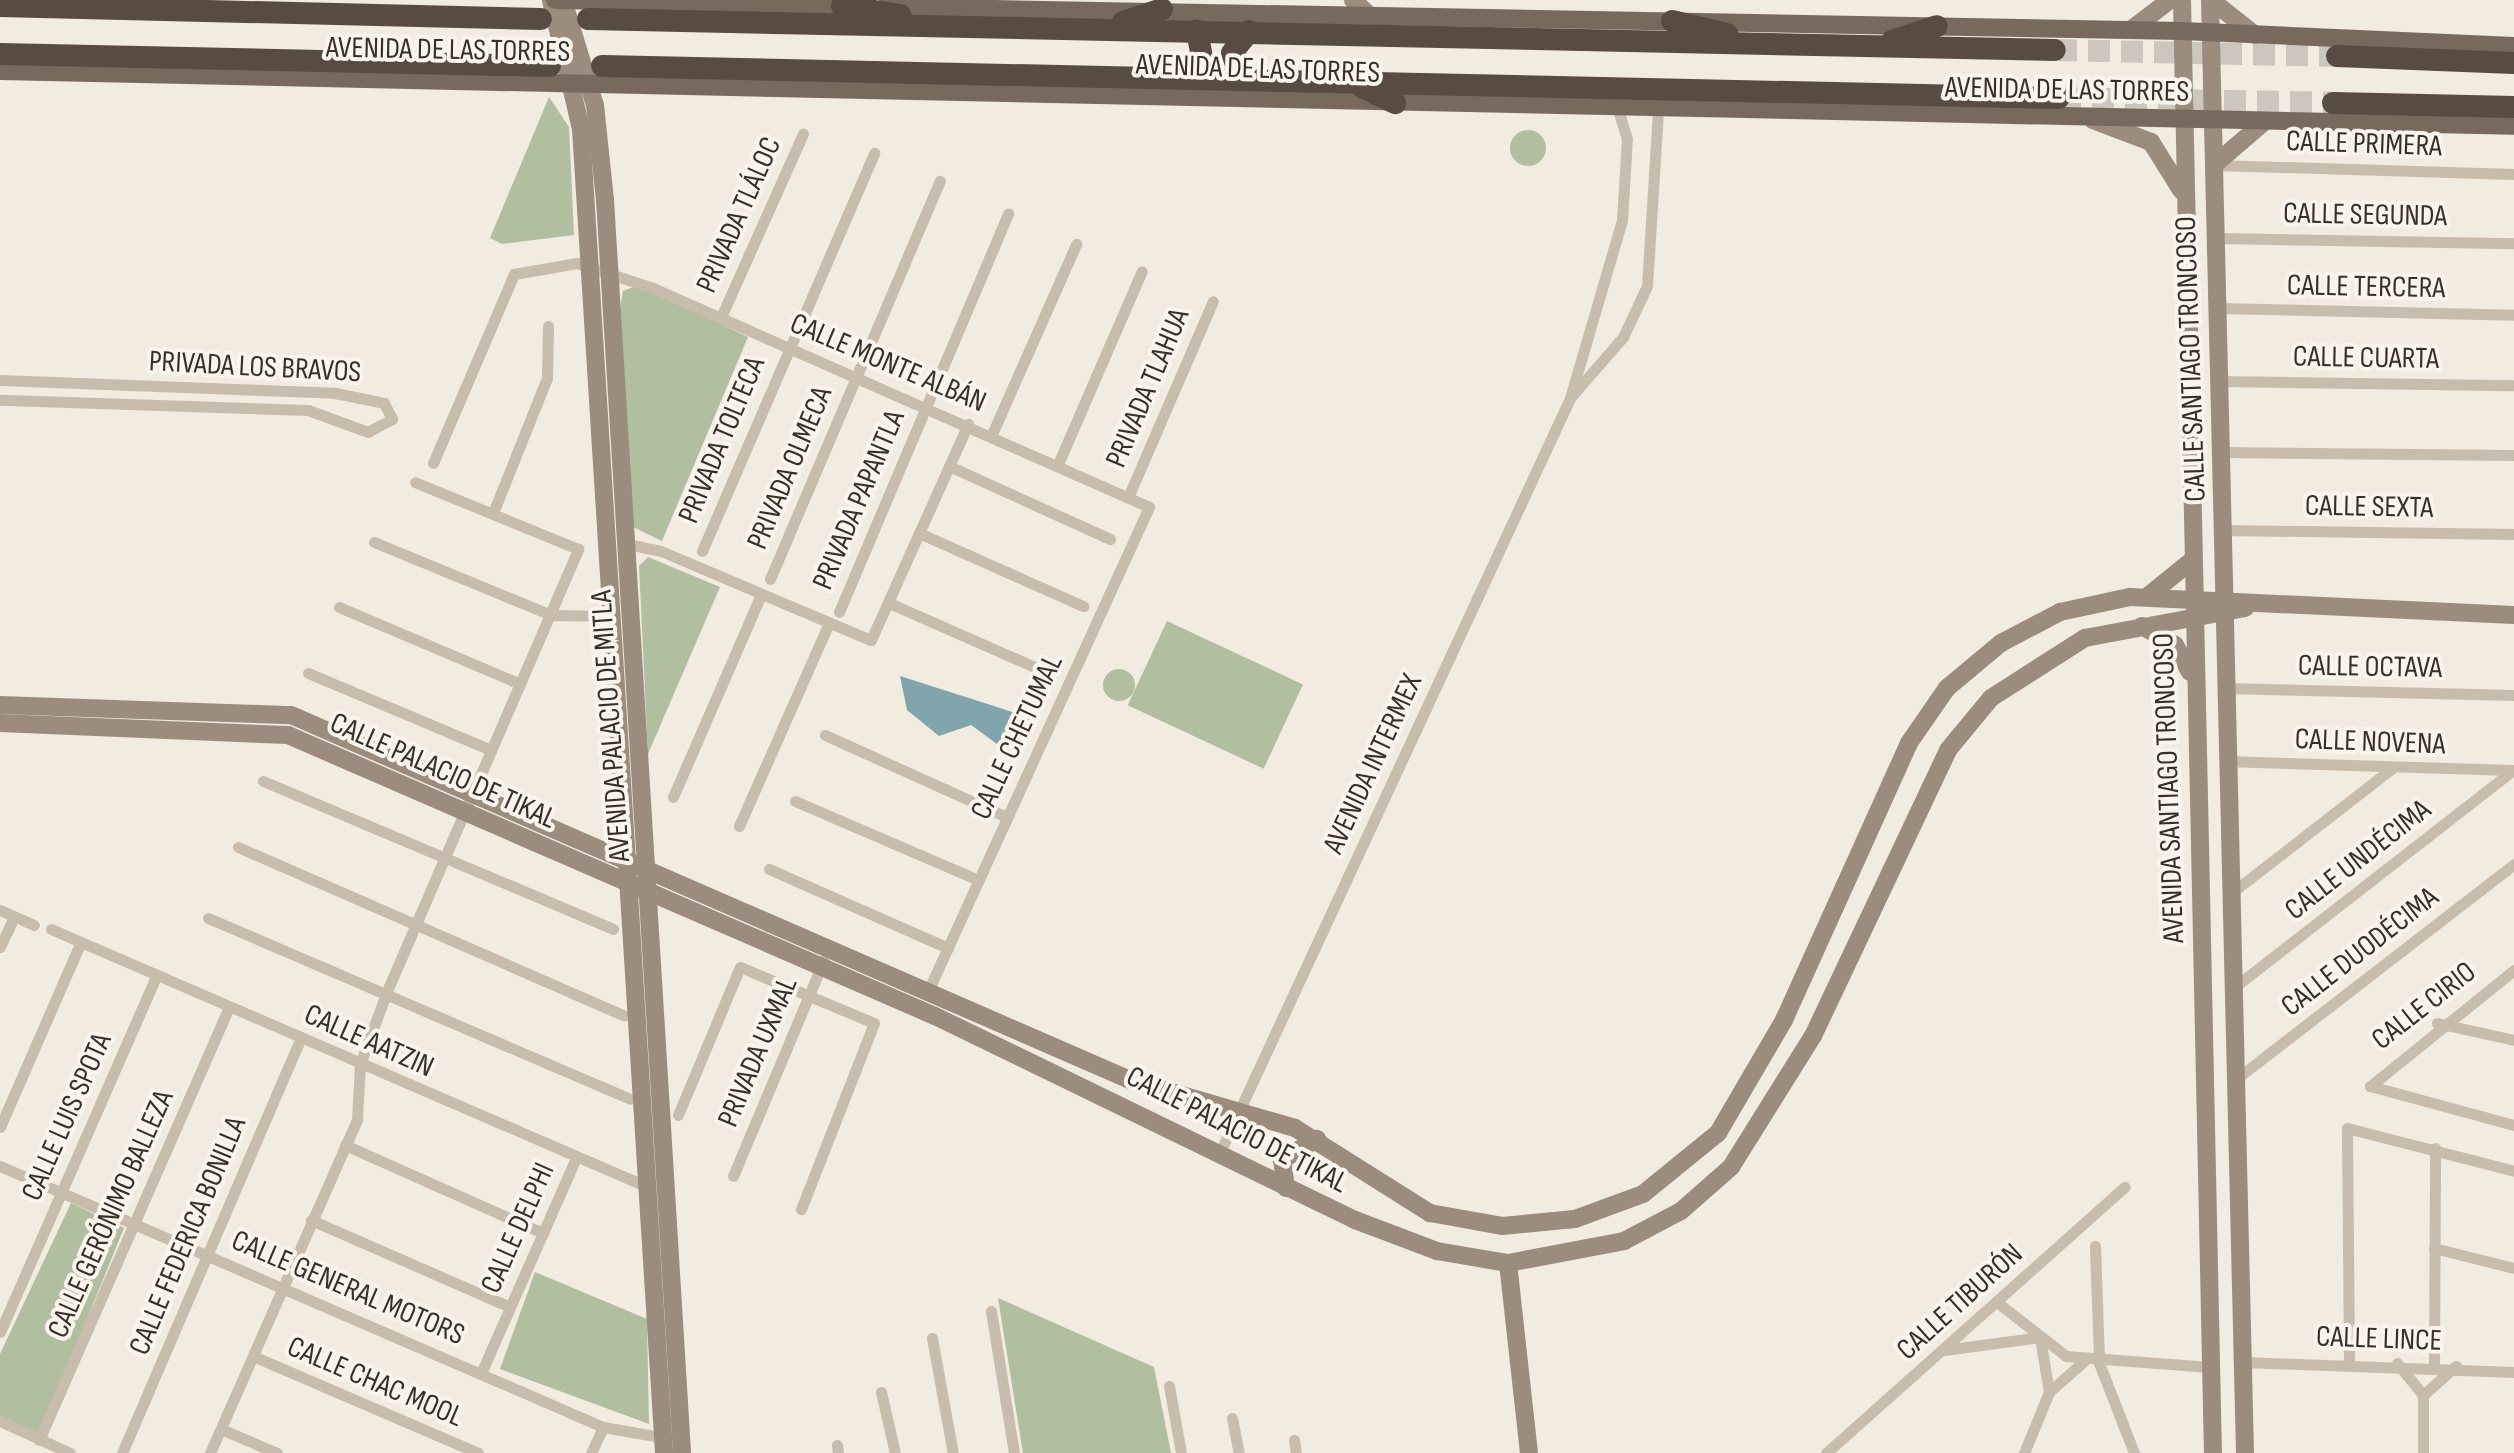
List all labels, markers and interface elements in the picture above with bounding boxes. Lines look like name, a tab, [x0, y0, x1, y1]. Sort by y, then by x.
street label: AVENIDA DE LAS TORRES	[326, 30, 570, 70]
street label: AVENIDA DE LAS TORRES	[1135, 47, 1381, 91]
street label: AVENIDA DE LAS TORRES	[1945, 70, 2189, 110]
street label: CALLE PRIMERA	[2285, 123, 2443, 165]
street label: PRIVADA TLÁLOC	[689, 132, 789, 298]
street label: CALLE SEGUNDA	[2283, 196, 2447, 234]
street label: CALLE SANTIAGO TRONCOSO	[2168, 216, 2214, 502]
street label: CALLE TERCERA	[2287, 268, 2445, 306]
street label: PRIVADA TLAHUA	[1098, 303, 1198, 473]
street label: CALLE MONTE ALBÁN	[785, 306, 991, 420]
street label: CALLE CUARTA	[2293, 339, 2439, 377]
street label: PRIVADA LOS BRAVOS	[148, 343, 362, 391]
street label: PRIVADA TOLTECA	[671, 351, 773, 529]
street label: PRIVADA OLMECA	[740, 381, 840, 555]
street label: PRIVADA PAPANTLA	[805, 405, 913, 595]
street label: CALLE SEXTA	[2304, 488, 2434, 526]
street label: AVENIDA PALACIO DE MITLA	[584, 589, 638, 863]
street label: AVENIDA SANTIAGO TRONCOSO	[2146, 632, 2192, 944]
street label: CALLE OCTAVA	[2298, 648, 2442, 686]
street label: CALLE CHETUMAL	[963, 649, 1071, 825]
street label: AVENIDA INTERMEX	[1316, 669, 1430, 859]
street label: CALLE PALACIO DE TIKAL	[324, 705, 562, 837]
street label: CALLE NOVENA	[2294, 721, 2446, 763]
street label: CALLE UNDÉCIMA	[2278, 792, 2438, 928]
street label: CALLE DUODÉCIMA	[2274, 880, 2446, 1024]
street label: CALLE CIRIO	[2365, 954, 2483, 1058]
street label: PRIVADA UXMAL	[710, 972, 806, 1132]
street label: CALLE AATZIN	[299, 997, 439, 1085]
street label: CALLE LUIS SPOTA	[14, 1028, 120, 1206]
street label: CALLE PALACIO DE TIKAL	[1120, 1059, 1354, 1201]
street label: CALLE GERÓNIMO BALLEZA	[40, 1085, 182, 1343]
street label: CALLE FEDERICA BONILLA	[122, 1112, 254, 1360]
street label: CALLE DELPHI	[473, 1157, 563, 1299]
street label: CALLE GENERAL MOTORS	[226, 1223, 470, 1353]
street label: CALLE TIBURÓN	[1890, 1236, 2030, 1368]
street label: CALLE LINCE	[2315, 1319, 2443, 1359]
street label: CALLE CHAC MOOL	[282, 1329, 468, 1435]

